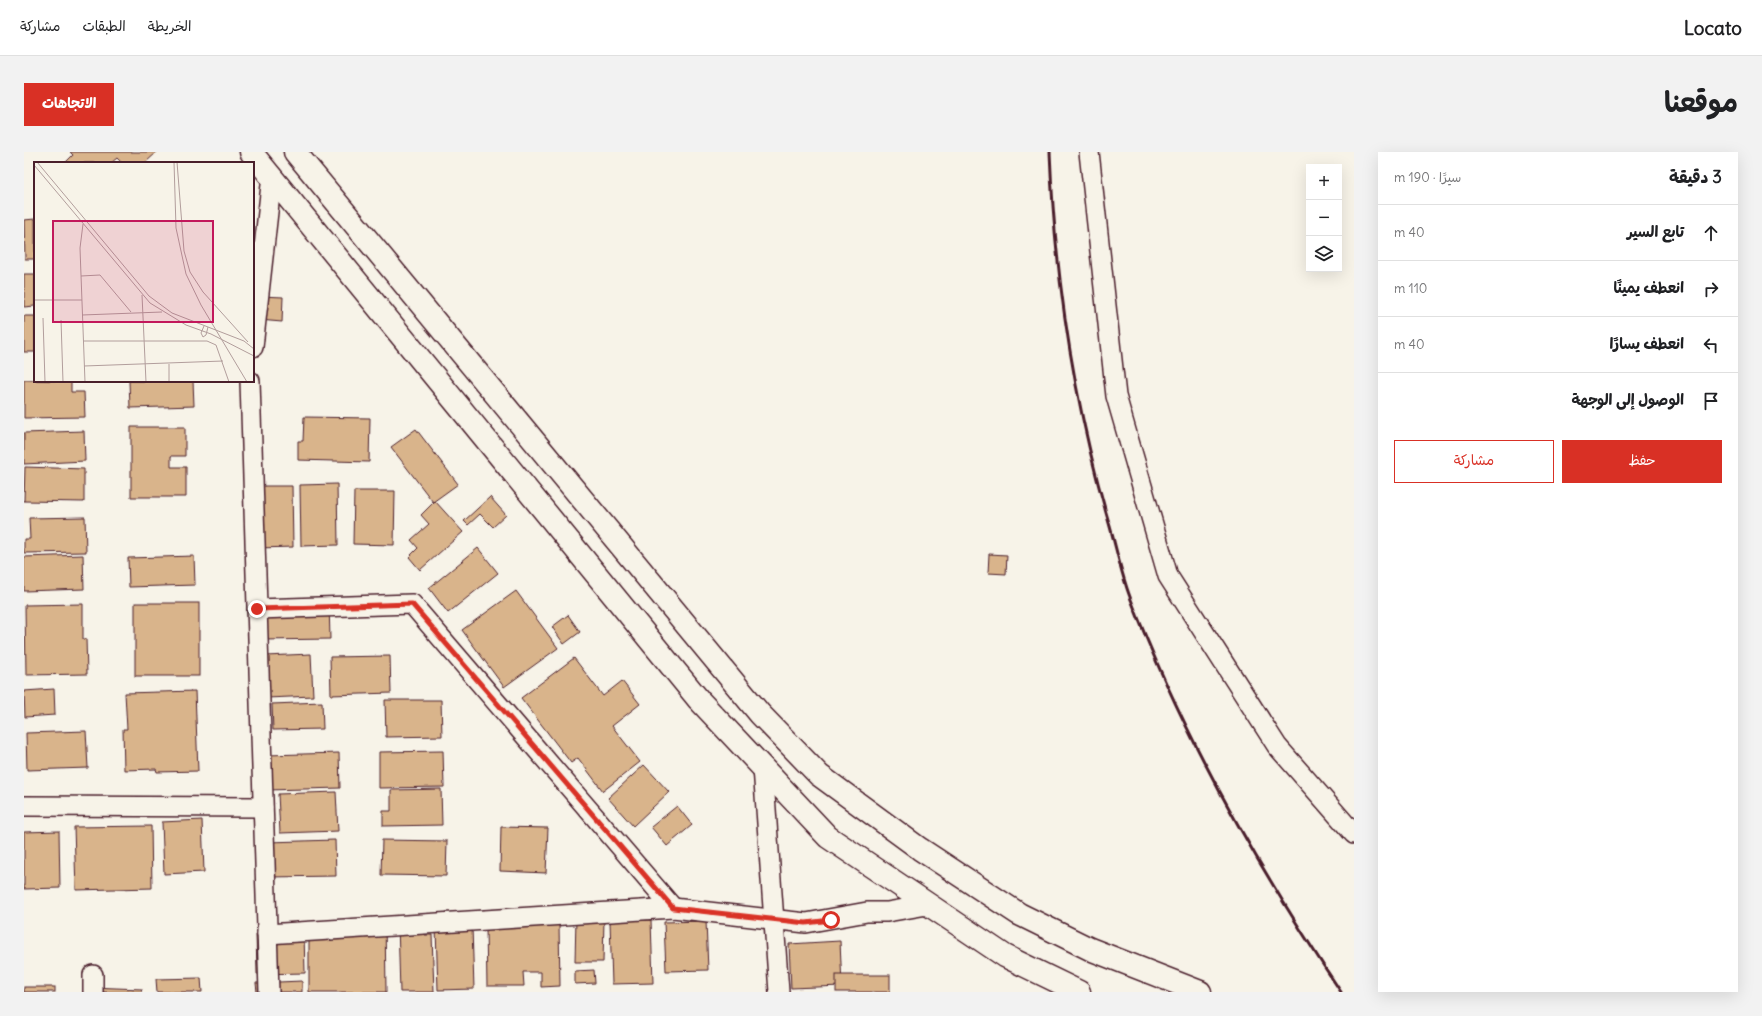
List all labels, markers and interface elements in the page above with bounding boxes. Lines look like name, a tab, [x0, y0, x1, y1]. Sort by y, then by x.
text: Locato	[1684, 16, 1742, 40]
text: مشاركة	[20, 17, 60, 35]
text: الطبقات	[82, 17, 126, 35]
text: الخريطة	[148, 17, 191, 35]
button: الاتجاهات	[24, 83, 114, 126]
text: موقعنا	[1664, 84, 1738, 120]
inset map	[34, 162, 254, 382]
map controls	[1306, 164, 1342, 272]
button: +	[1306, 164, 1342, 200]
text: 3 دقيقة	[1669, 166, 1722, 188]
text: سيرًا · 190 m	[1394, 169, 1461, 186]
button: −	[1306, 200, 1342, 236]
text: تابع السير	[1627, 222, 1684, 241]
icon: ahead	[1700, 222, 1722, 244]
text: 40 m	[1394, 224, 1425, 241]
button: layers	[1306, 236, 1342, 272]
text: انعطف يمينًا	[1613, 278, 1684, 297]
icon: right	[1700, 278, 1722, 300]
text: 110 m	[1394, 280, 1427, 297]
text: انعطف يسارًا	[1610, 334, 1684, 353]
icon: left	[1700, 334, 1722, 356]
text: 40 m	[1394, 336, 1425, 353]
text: الوصول إلى الوجهة	[1571, 390, 1684, 409]
icon: arrive	[1700, 390, 1722, 412]
button: مشاركة	[1394, 440, 1554, 483]
button: حفظ	[1562, 440, 1722, 483]
route end	[248, 600, 266, 618]
route start	[822, 911, 840, 929]

